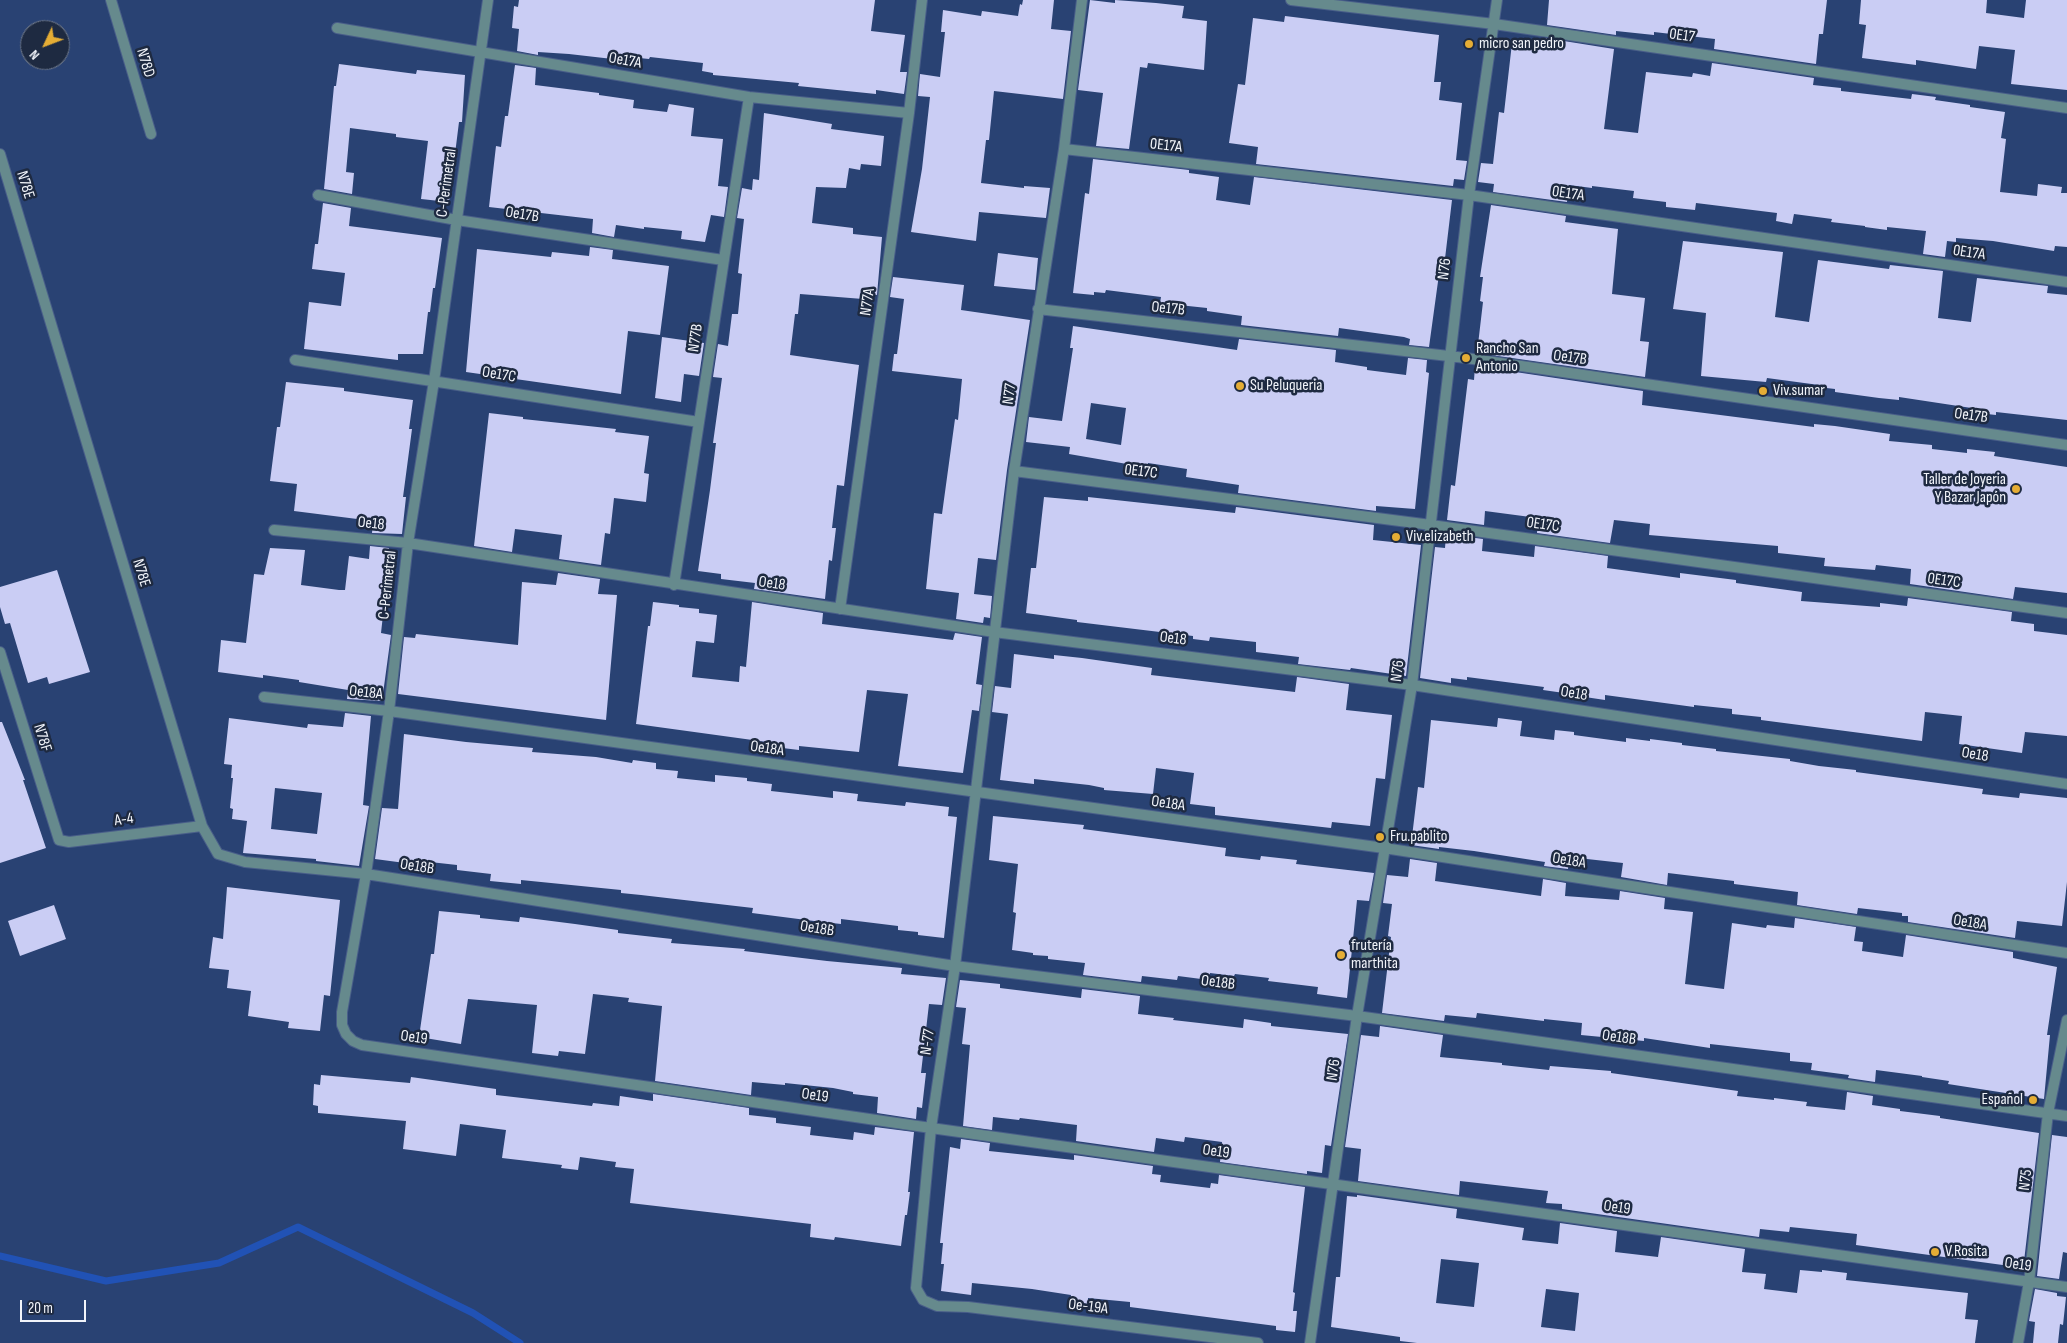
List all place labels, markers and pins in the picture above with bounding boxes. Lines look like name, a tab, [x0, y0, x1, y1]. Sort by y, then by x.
place label: micro san pedro	[1479, 34, 1564, 54]
marker: micro san pedro	[1463, 38, 1475, 50]
place label: Rancho San Antonio	[1476, 339, 1538, 377]
marker: Rancho San Antonio	[1460, 352, 1472, 364]
place label: Su Peluqueria	[1250, 376, 1322, 396]
marker: Su Peluqueria	[1234, 380, 1246, 392]
place label: Viv.sumar	[1773, 381, 1825, 401]
marker: Viv.sumar	[1757, 385, 1769, 397]
place label: Taller de Joyeria Y Bazar Japón	[1923, 470, 2006, 508]
marker: Taller de Joyeria Y Bazar Japón	[2010, 483, 2022, 495]
place label: Viv.elizabeth	[1406, 527, 1474, 547]
marker: Viv.elizabeth	[1390, 531, 1402, 543]
place label: Fru.pablito	[1390, 827, 1447, 847]
marker: Fru.pablito	[1374, 831, 1386, 843]
place label: frutería marthita	[1351, 936, 1398, 974]
marker: frutería marthita	[1335, 949, 1347, 961]
place label: Español	[1981, 1090, 2023, 1110]
marker: Español	[2027, 1094, 2039, 1106]
place label: V.Rosita	[1945, 1242, 1987, 1262]
marker: V.Rosita	[1929, 1246, 1941, 1258]

